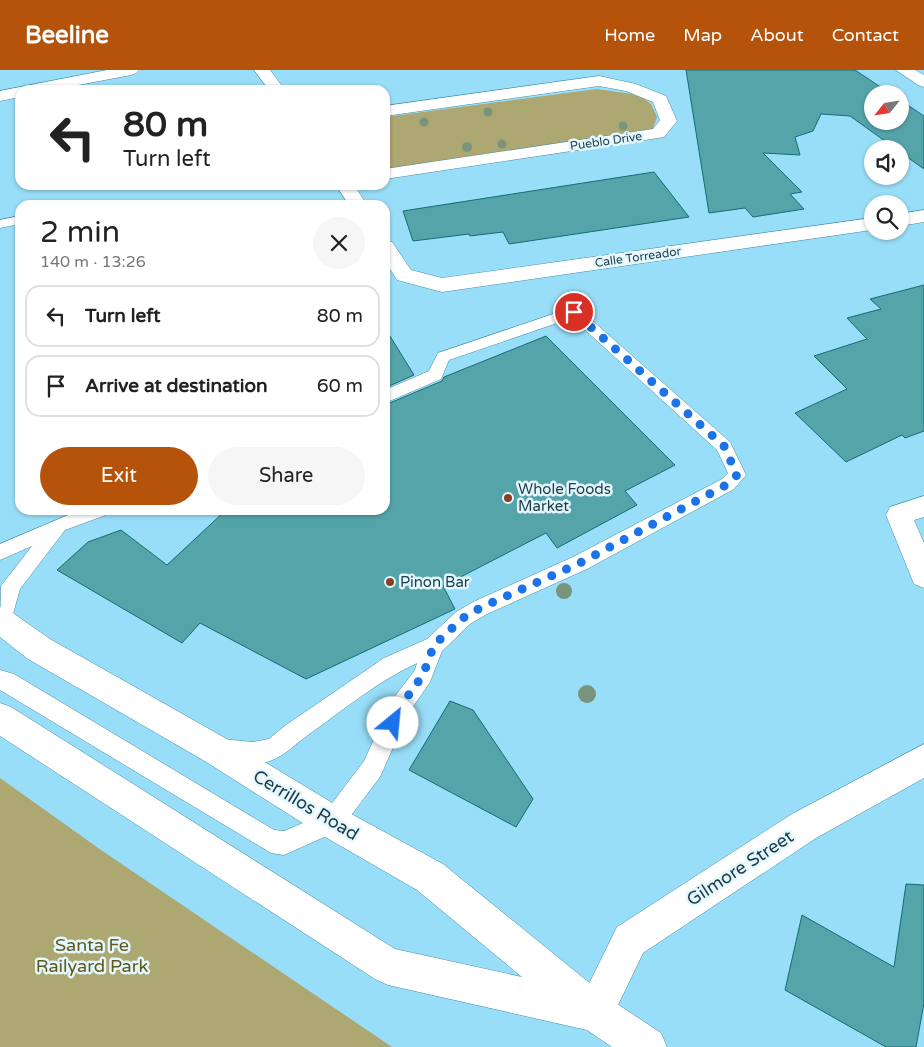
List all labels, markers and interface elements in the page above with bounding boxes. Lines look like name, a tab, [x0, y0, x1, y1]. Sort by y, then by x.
text: Beeline	[25, 21, 109, 50]
text: Home	[604, 24, 655, 46]
text: Map	[683, 24, 722, 46]
text: About	[750, 24, 804, 46]
text: Contact	[832, 24, 899, 46]
north arrow	[864, 85, 909, 130]
map controls	[864, 85, 909, 240]
text: 80 m	[123, 104, 208, 146]
icon: left	[40, 105, 105, 170]
street label: Pueblo Drive	[569, 129, 643, 153]
button: sound	[864, 140, 909, 185]
text: Turn left	[123, 146, 211, 172]
button: search	[864, 195, 909, 240]
text: 2 min	[40, 214, 120, 251]
button: close	[313, 217, 365, 269]
street label: Calle Torreador	[594, 244, 682, 270]
text: 140 m · 13:26	[40, 252, 146, 272]
pin	[553, 291, 595, 333]
icon: arrive	[560, 298, 588, 326]
icon: left	[42, 302, 70, 330]
text: Turn left	[85, 305, 161, 327]
text: 80 m	[317, 305, 363, 327]
icon: arrive	[42, 372, 70, 400]
text: Arrive at destination	[85, 375, 268, 397]
text: 60 m	[317, 375, 363, 397]
button: Exit	[40, 447, 198, 505]
button: Share	[208, 447, 365, 505]
place label: Whole Foods Market	[518, 480, 611, 515]
marker: Whole Foods Market	[502, 492, 514, 504]
place label: Pinon Bar	[400, 573, 470, 591]
marker: Pinon Bar	[384, 576, 396, 588]
position arrow	[366, 696, 418, 748]
street label: Cerrillos Road	[249, 765, 363, 845]
street label: Gilmore Street	[682, 825, 798, 911]
park label: Santa Fe Railyard Park	[36, 934, 149, 977]

